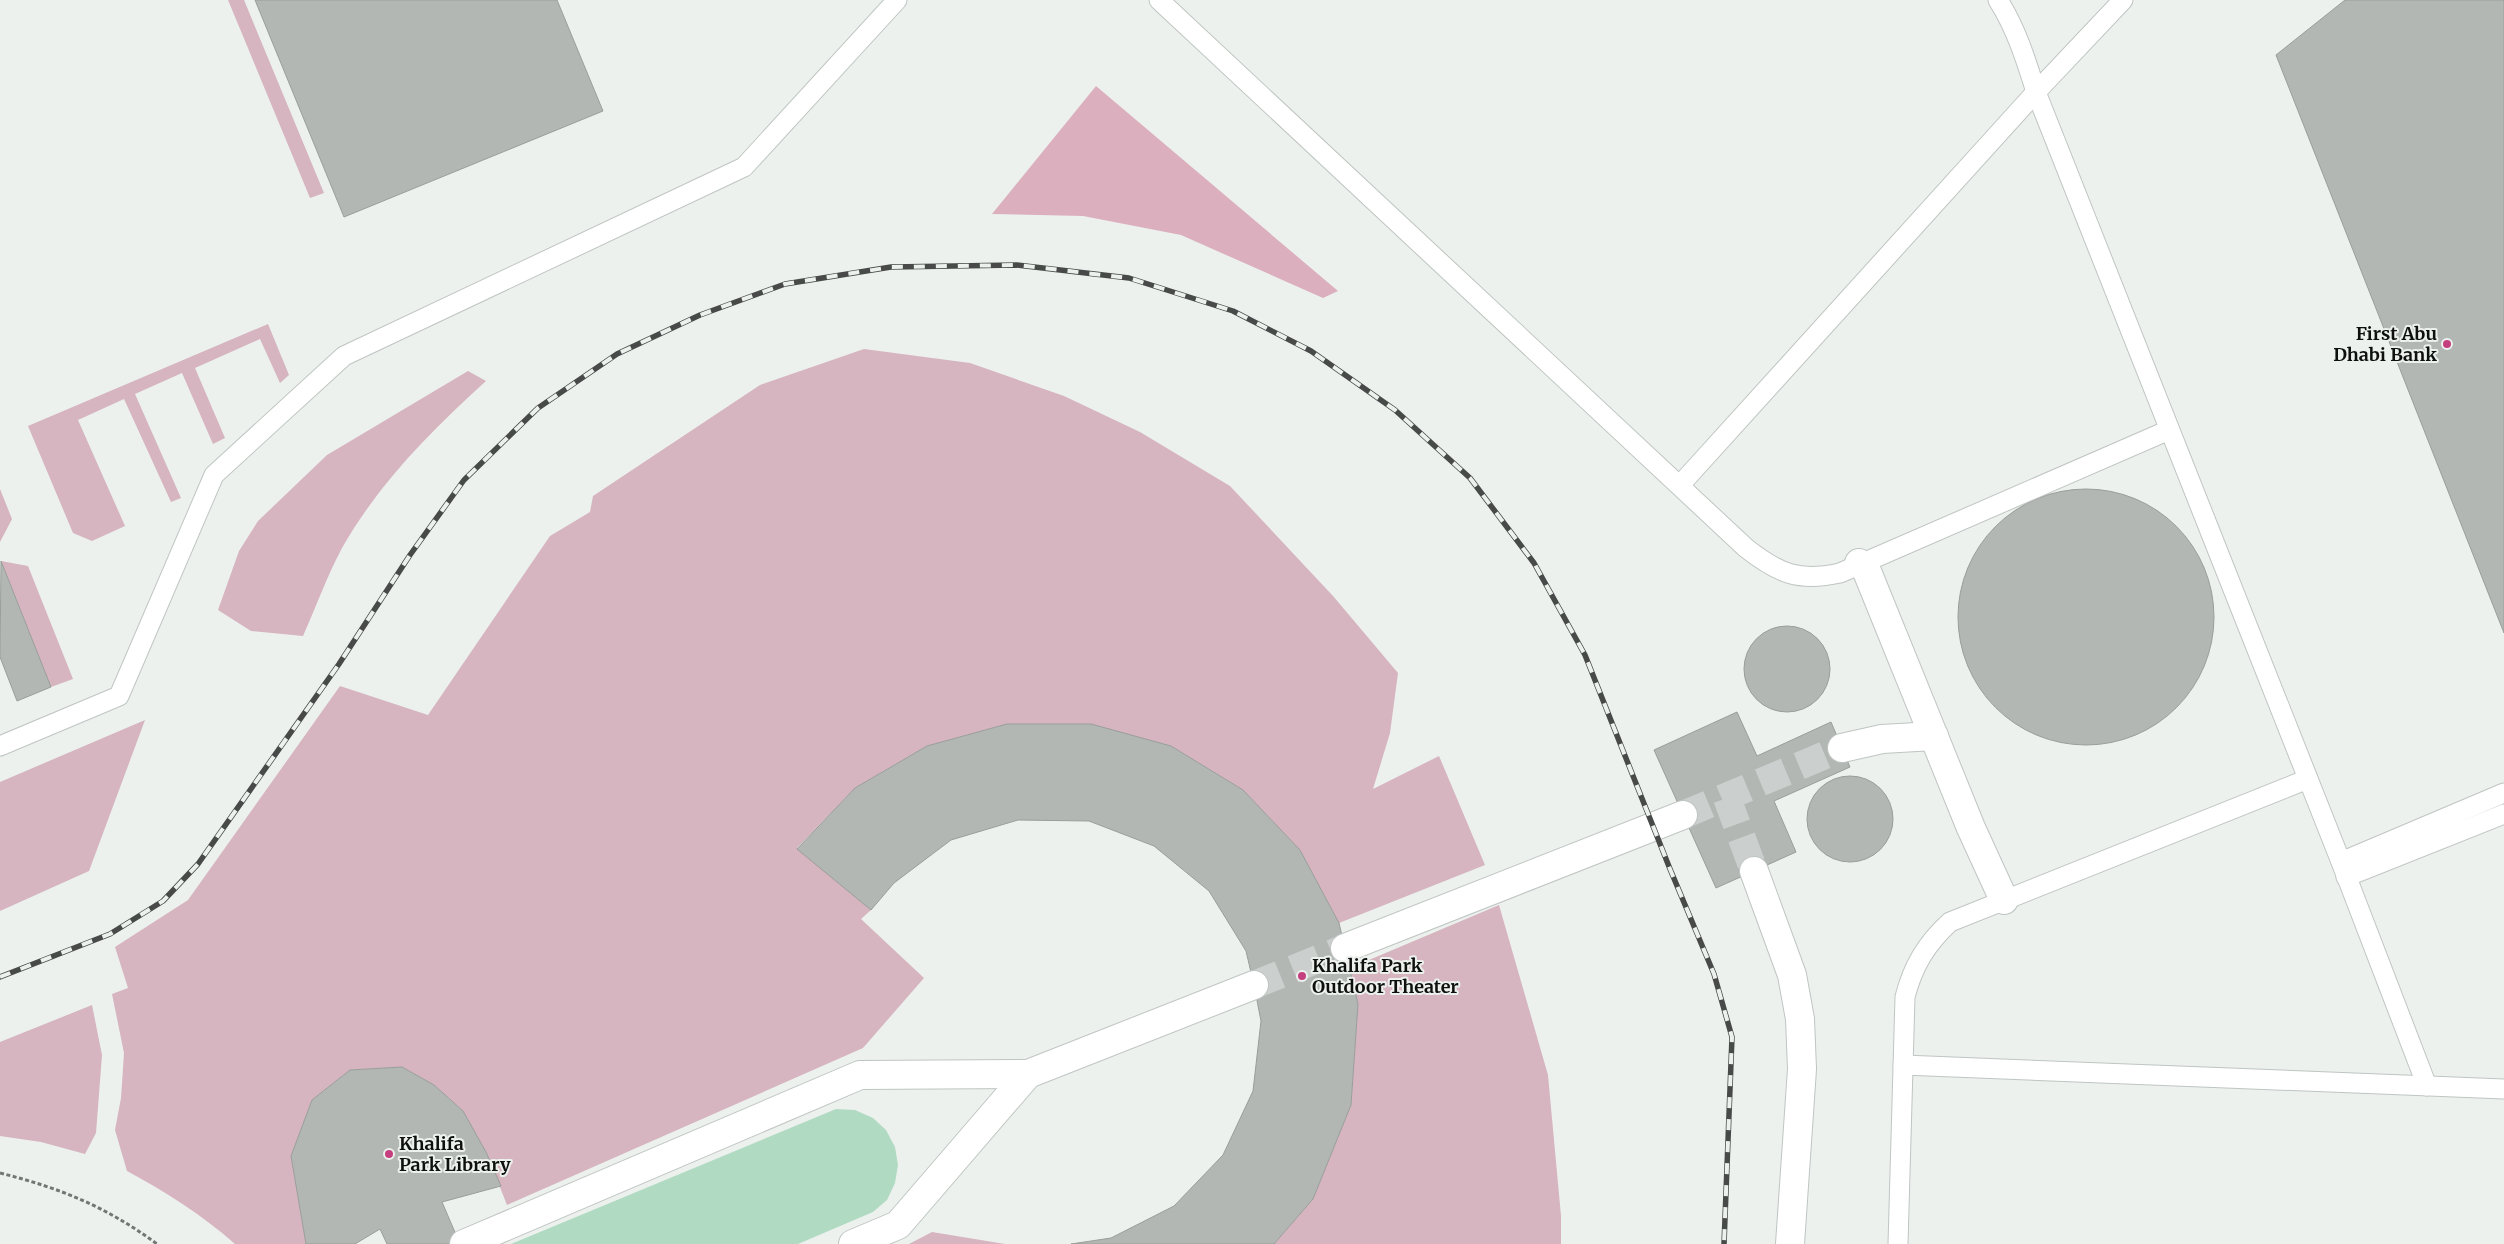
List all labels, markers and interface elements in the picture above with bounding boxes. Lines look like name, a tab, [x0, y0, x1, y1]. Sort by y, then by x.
place label: First Abu Dhabi Bank	[2333, 322, 2437, 366]
marker: First Abu Dhabi Bank	[2441, 338, 2453, 350]
place label: Khalifa Park Outdoor Theater	[1312, 954, 1459, 998]
marker: Khalifa Park Outdoor Theater	[1296, 970, 1308, 982]
place label: Khalifa Park Library	[399, 1132, 511, 1176]
marker: Khalifa Park Library	[383, 1148, 395, 1160]

